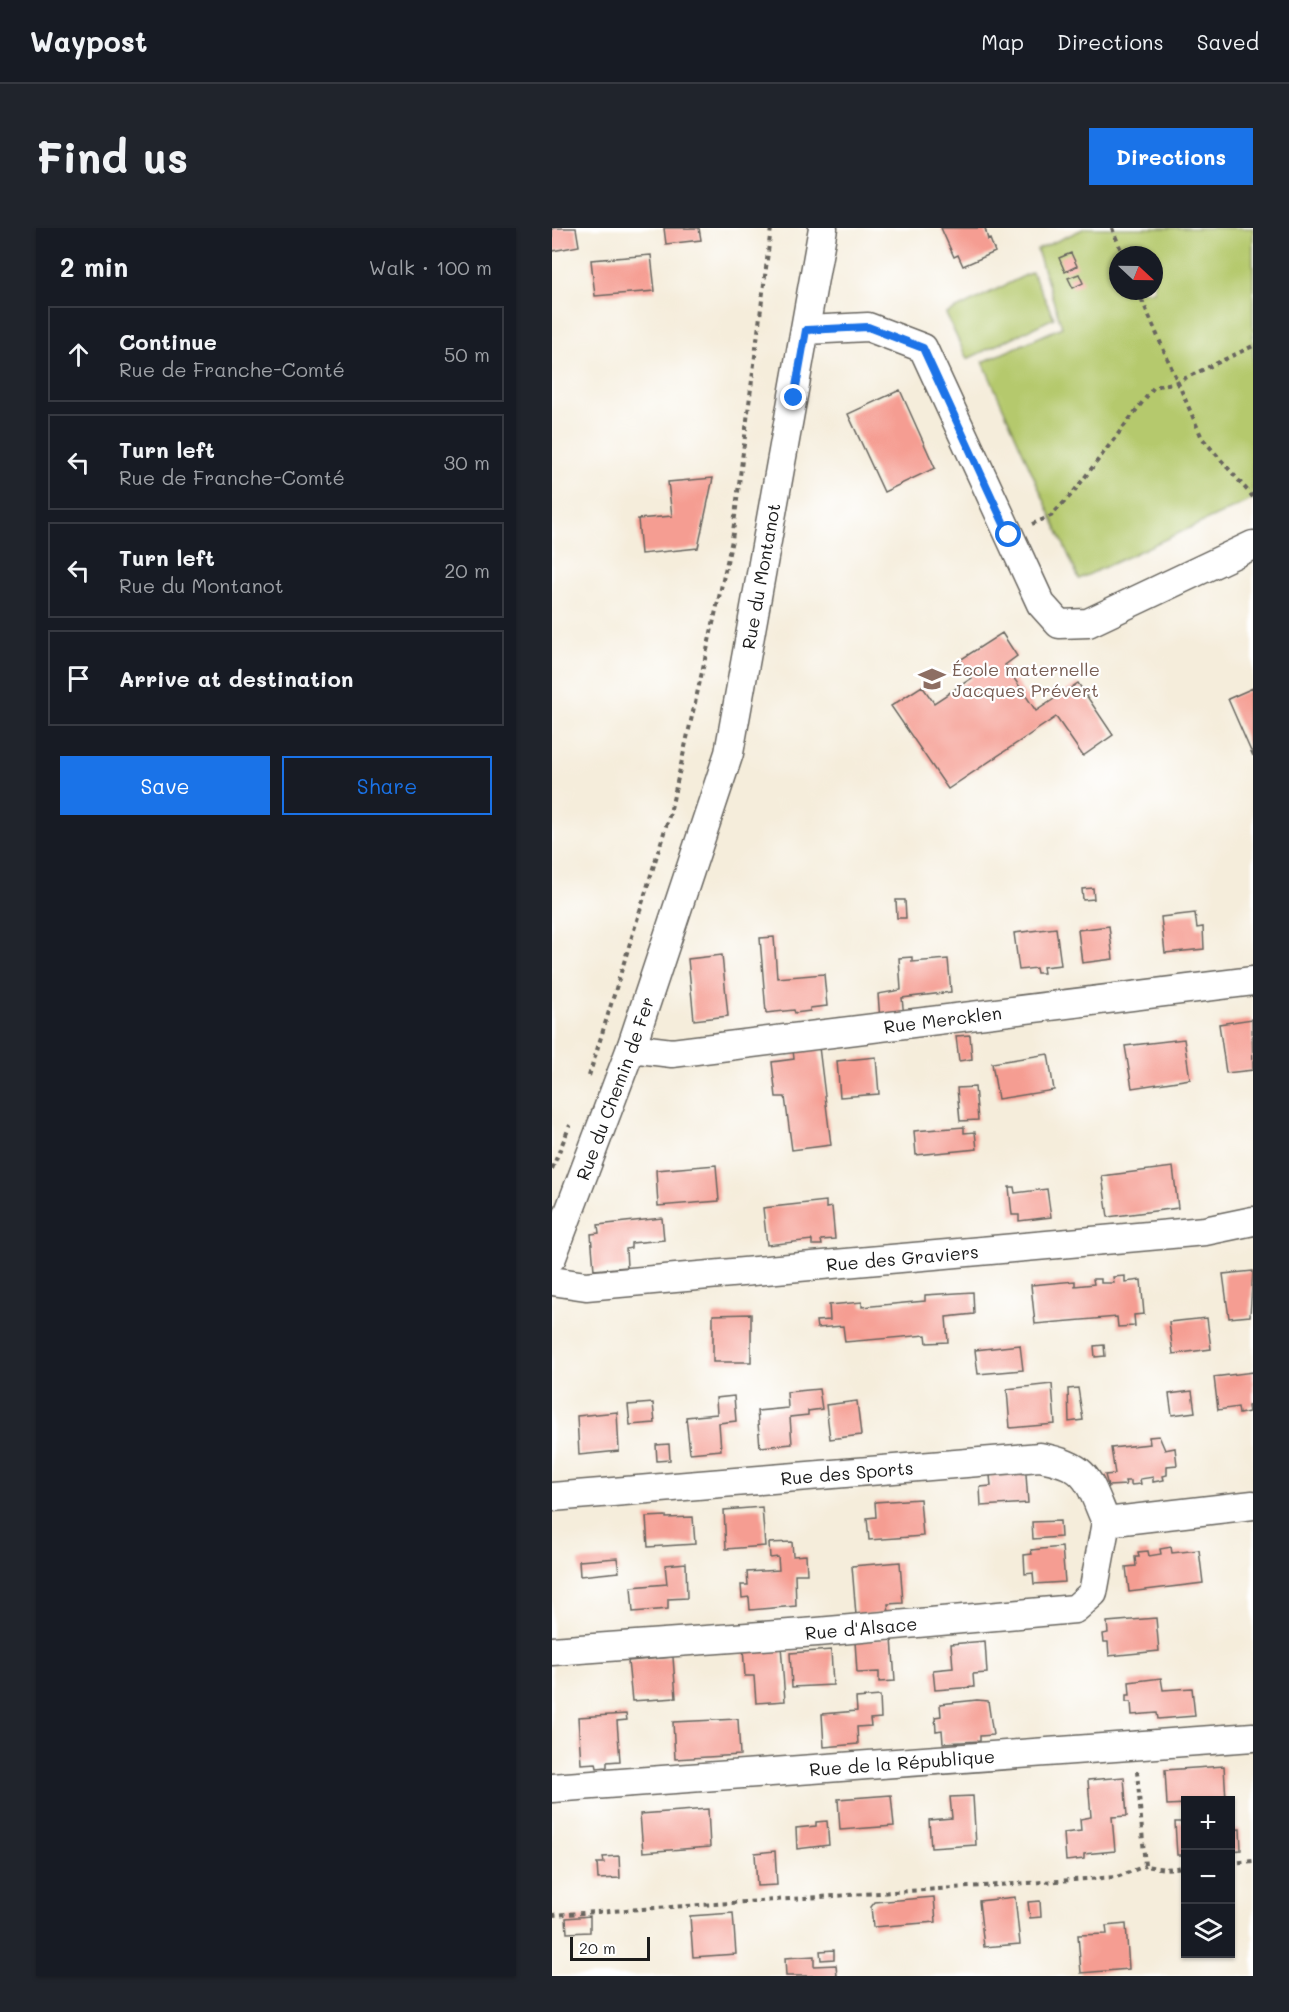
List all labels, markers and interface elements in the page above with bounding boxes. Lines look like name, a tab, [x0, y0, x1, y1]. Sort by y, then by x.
text: Waypost	[30, 23, 147, 59]
text: Map	[981, 28, 1024, 55]
text: Directions	[1057, 28, 1164, 55]
text: Saved	[1197, 28, 1259, 55]
button: Directions	[1089, 128, 1253, 185]
text: Find us	[36, 129, 188, 184]
north arrow	[1109, 246, 1163, 300]
text: 2 min	[60, 250, 128, 284]
text: Walk · 100 m	[369, 254, 492, 280]
text: Continue	[119, 327, 217, 356]
icon: ahead	[62, 338, 95, 371]
text: 50 m	[444, 341, 490, 367]
text: Rue de Franche-Comté	[119, 356, 345, 382]
route end	[780, 384, 806, 410]
text: Turn left	[119, 435, 215, 464]
icon: left	[62, 446, 95, 479]
text: 30 m	[444, 449, 490, 475]
text: Rue de Franche-Comté	[119, 464, 345, 490]
street label: Rue du Montanot	[736, 501, 786, 651]
route start	[995, 521, 1021, 547]
text: Turn left	[119, 543, 215, 572]
icon: left	[62, 554, 95, 587]
text: 20 m	[444, 557, 490, 583]
text: Rue du Montanot	[119, 572, 283, 598]
place label: École maternelle Jacques Prévert	[952, 657, 1100, 702]
icon: arrive	[62, 662, 95, 695]
text: Arrive at destination	[119, 664, 354, 693]
school or university icon: École maternelle Jacques Prévert	[917, 664, 947, 694]
button: Save	[60, 756, 270, 815]
button: Share	[282, 756, 492, 815]
street label: Rue du Chemin de Fer	[570, 993, 659, 1184]
street label: Rue Mercklen	[882, 1000, 1003, 1039]
street label: Rue des Graviers	[825, 1239, 980, 1277]
street label: Rue des Sports	[780, 1455, 914, 1490]
street label: Rue d'Alsace	[804, 1611, 918, 1645]
street label: Rue de la République	[808, 1744, 996, 1781]
map controls	[1181, 1796, 1235, 1958]
button: +	[1181, 1796, 1235, 1850]
button: −	[1181, 1850, 1235, 1904]
button: layers	[1181, 1904, 1235, 1958]
scale bar	[570, 1934, 650, 1962]
text: 20 m	[579, 1937, 616, 1958]

